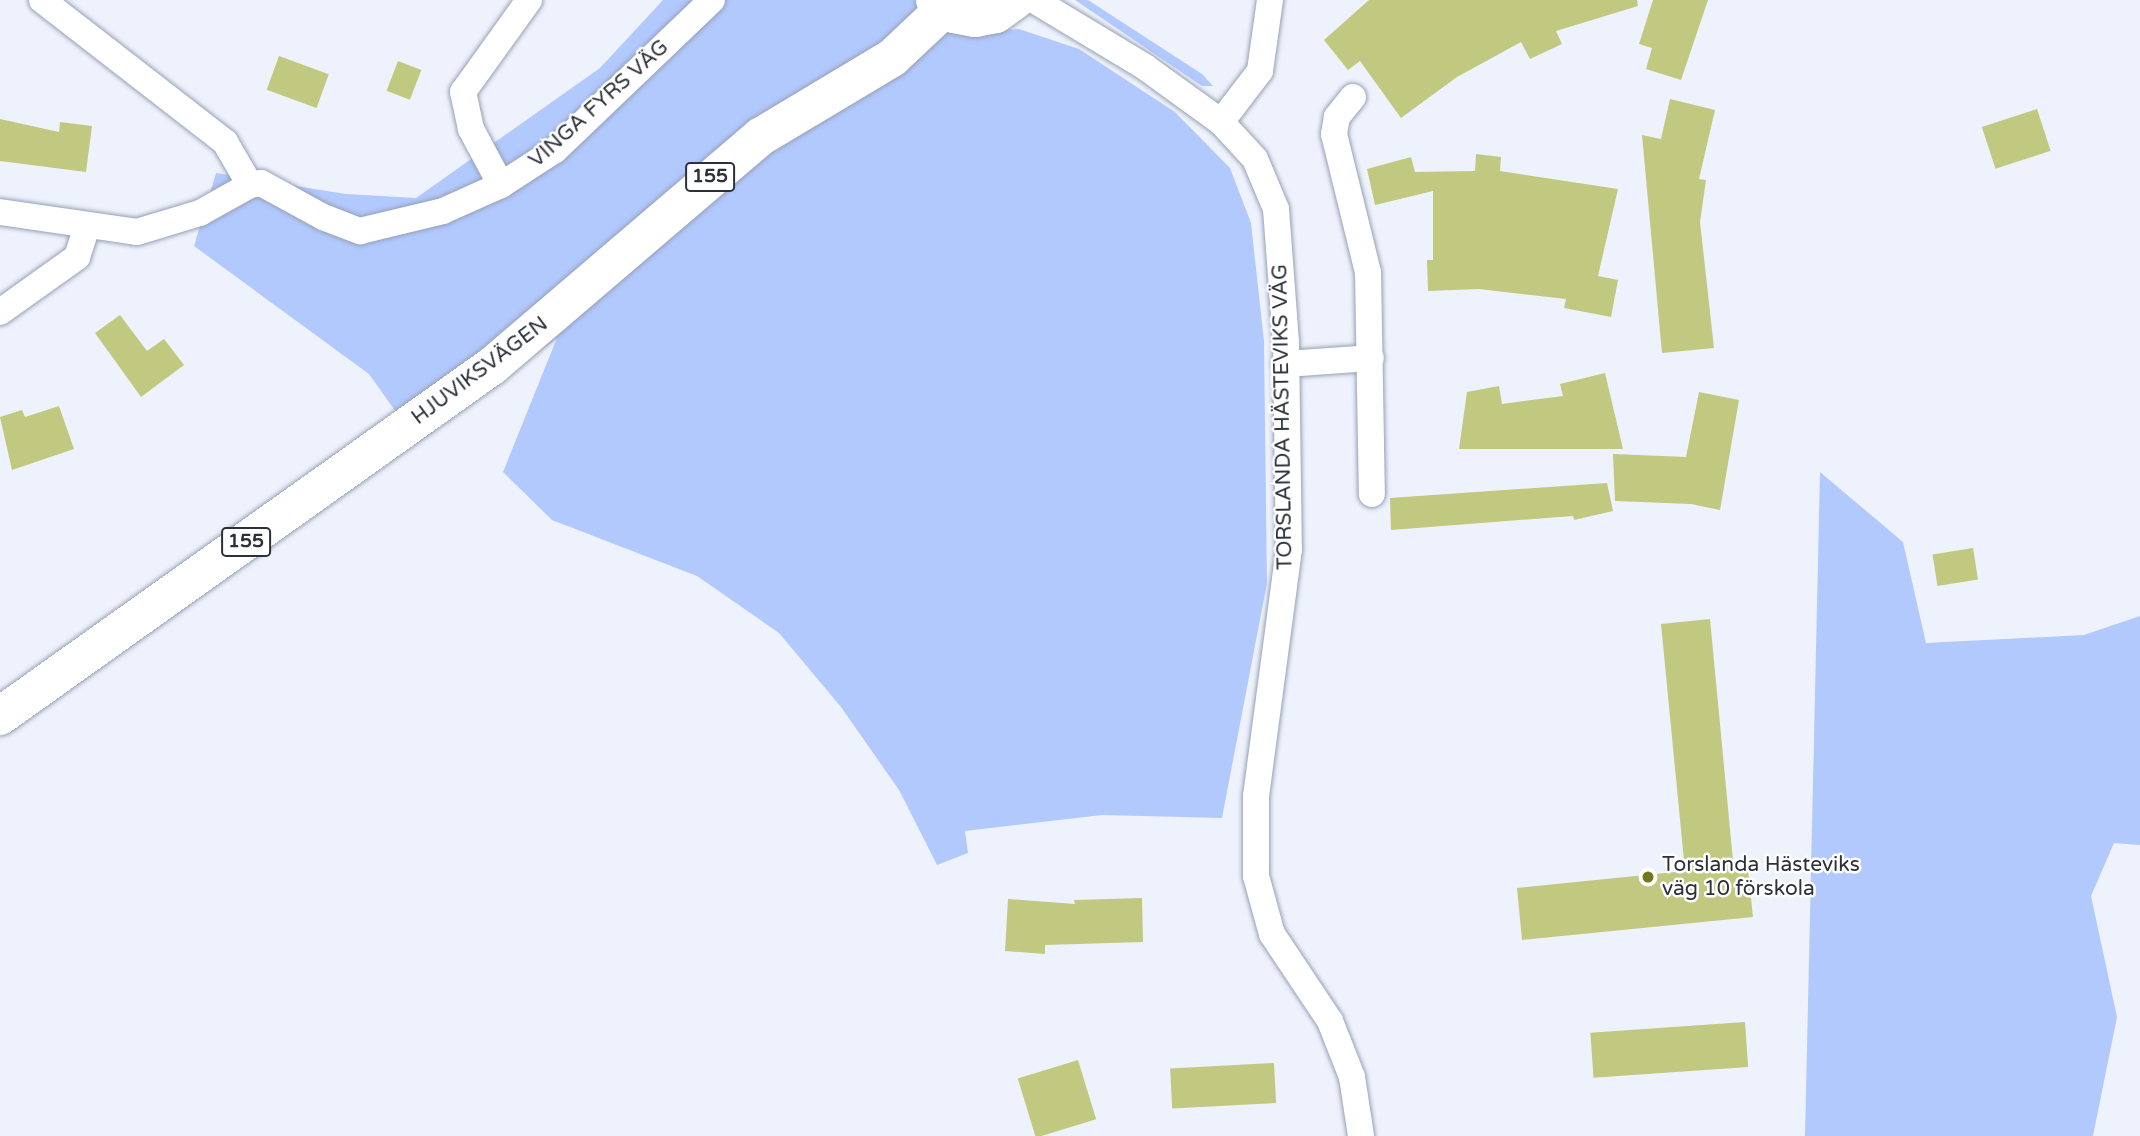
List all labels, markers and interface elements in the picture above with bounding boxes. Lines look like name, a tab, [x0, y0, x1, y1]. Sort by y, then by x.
street label: VINGA FYRS VÄG	[524, 35, 674, 173]
road number: 155	[684, 162, 736, 192]
street label: TORSLANDA HÄSTEVIKS VÄG	[1268, 264, 1298, 570]
street label: HJUVIKSVÄGEN	[407, 312, 553, 430]
road number: 155	[220, 526, 272, 558]
place label: Torslanda Hästeviks väg 10 förskola	[1662, 852, 1860, 902]
marker: Torslanda Hästeviks väg 10 förskola	[1640, 869, 1656, 885]

